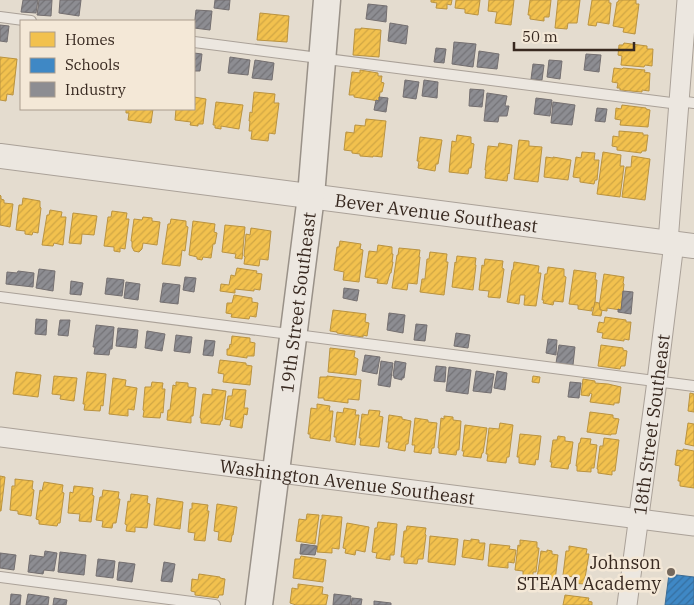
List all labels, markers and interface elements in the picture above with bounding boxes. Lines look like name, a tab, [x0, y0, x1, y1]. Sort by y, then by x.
legend	[20, 20, 195, 110]
scale bar	[514, 20, 634, 52]
text: 50 m	[522, 27, 558, 46]
text: Homes	[65, 30, 115, 49]
text: Schools	[65, 55, 120, 74]
text: Industry	[65, 80, 126, 99]
street label: Bever Avenue Southeast	[333, 188, 539, 237]
street label: 19th Street Southeast	[275, 211, 320, 394]
street label: 18th Street Southeast	[628, 333, 674, 517]
street label: Washington Avenue Southeast	[218, 454, 476, 509]
place label: Johnson STEAM Academy	[517, 551, 661, 595]
marker: Johnson STEAM Academy	[665, 566, 677, 578]

